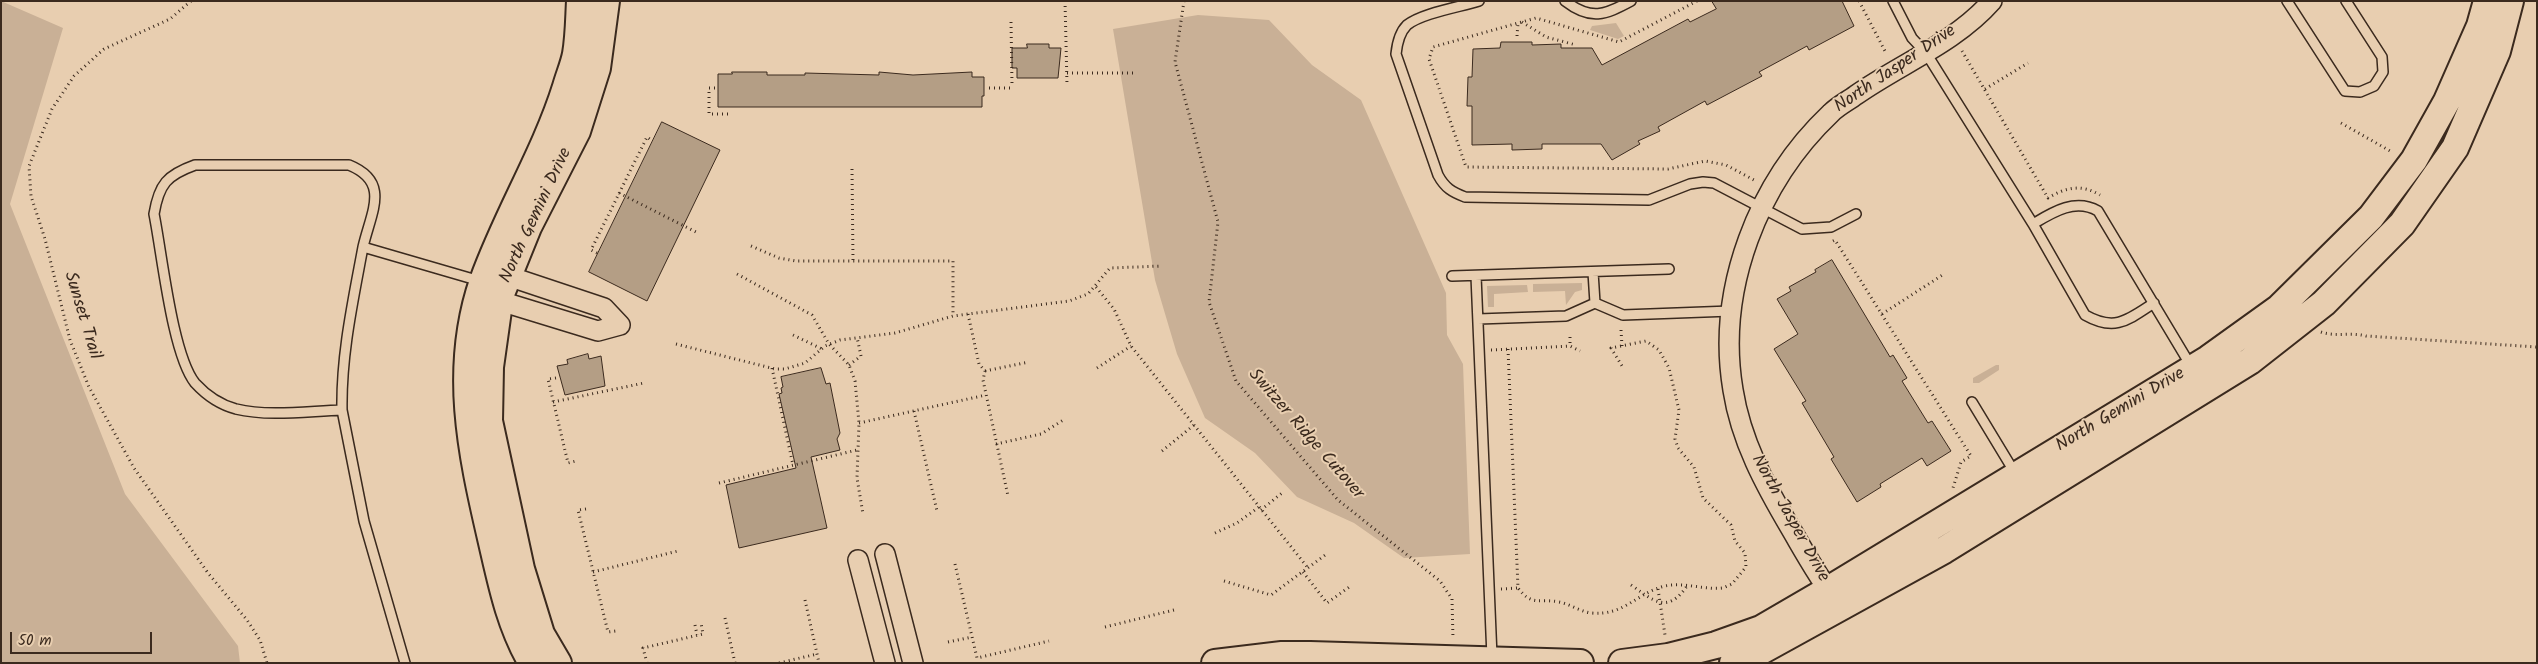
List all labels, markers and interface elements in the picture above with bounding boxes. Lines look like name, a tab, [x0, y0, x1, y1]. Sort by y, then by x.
street label: North Jasper Drive	[1831, 21, 1961, 119]
street label: North Gemini Drive	[496, 145, 578, 287]
street label: Sunset Trail	[57, 270, 105, 362]
street label: North Gemini Drive	[2053, 364, 2189, 458]
street label: Switzer Ridge Cutover	[1242, 365, 1368, 505]
street label: North Jasper Drive	[1745, 452, 1833, 586]
scale bar	[12, 622, 155, 654]
text: 50 m	[18, 629, 52, 653]

